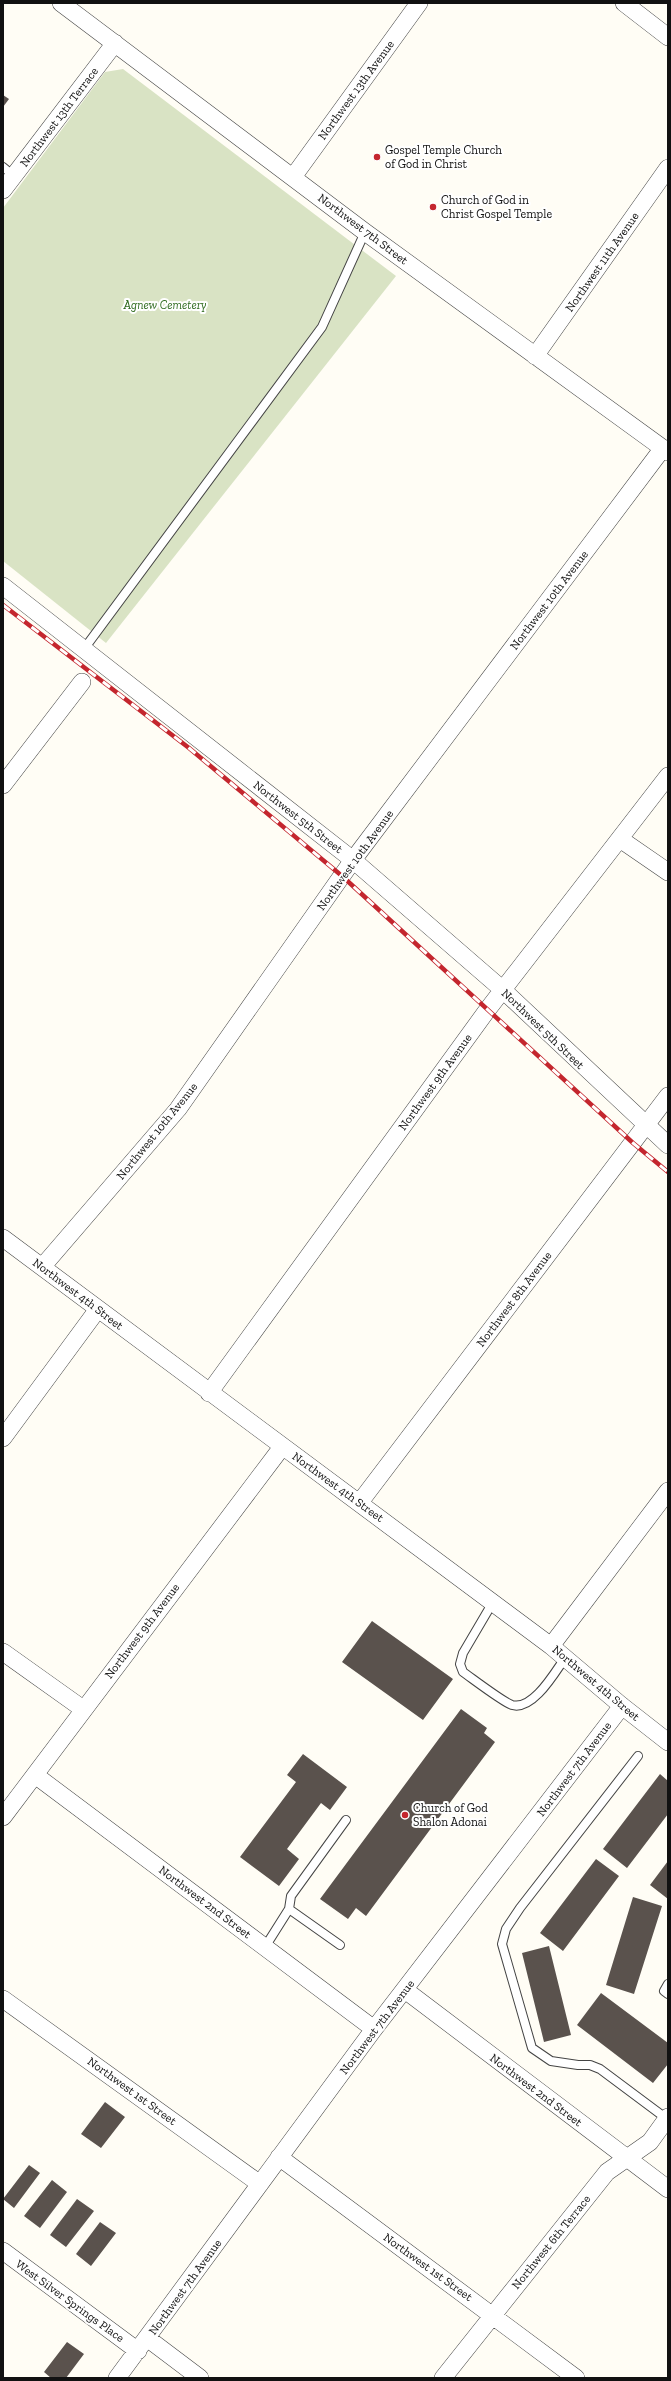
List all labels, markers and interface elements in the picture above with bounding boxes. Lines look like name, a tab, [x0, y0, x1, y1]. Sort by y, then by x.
street label: Northwest 13th Avenue	[315, 37, 397, 143]
street label: Northwest 13th Terrace	[17, 64, 101, 170]
place label: Gospel Temple Church of God in Christ	[385, 143, 502, 171]
marker: Gospel Temple Church of God in Christ	[372, 152, 382, 162]
street label: Northwest 7th Street	[315, 191, 411, 268]
place label: Church of God in Christ Gospel Temple	[441, 193, 552, 221]
marker: Church of God in Christ Gospel Temple	[428, 202, 438, 212]
street label: Northwest 11th Avenue	[562, 209, 642, 315]
park label: Agnew Cemetery	[123, 298, 207, 312]
street label: Northwest 10th Avenue	[507, 547, 591, 652]
street label: Northwest 5th Street	[251, 778, 346, 857]
street label: Northwest 10th Avenue	[314, 807, 396, 913]
street label: Northwest 5th Street	[499, 986, 588, 1072]
street label: Northwest 9th Avenue	[395, 1031, 475, 1133]
street label: Northwest 10th Avenue	[114, 1079, 201, 1182]
street label: Northwest 8th Avenue	[474, 1248, 555, 1349]
street label: Northwest 4th Street	[30, 1255, 126, 1333]
street label: Northwest 4th Street	[289, 1449, 387, 1525]
street label: Northwest 9th Avenue	[102, 1580, 183, 1681]
street label: Northwest 4th Street	[549, 1642, 643, 1724]
street label: Northwest 7th Avenue	[534, 1719, 614, 1819]
place label: Church of God Shalon Adonai	[413, 1801, 488, 1829]
marker: Church of God Shalon Adonai	[400, 1810, 410, 1820]
street label: Northwest 2nd Street	[156, 1863, 254, 1942]
street label: Northwest 7th Avenue	[337, 1977, 417, 2077]
street label: Northwest 2nd Street	[487, 2051, 585, 2130]
street label: Northwest 1st Street	[85, 2054, 180, 2128]
street label: Northwest 6th Terrace	[509, 2192, 594, 2292]
street label: Northwest 1st Street	[381, 2230, 476, 2304]
street label: Northwest 7th Avenue	[146, 2236, 225, 2338]
street label: West Silver Springs Place	[13, 2257, 127, 2345]

